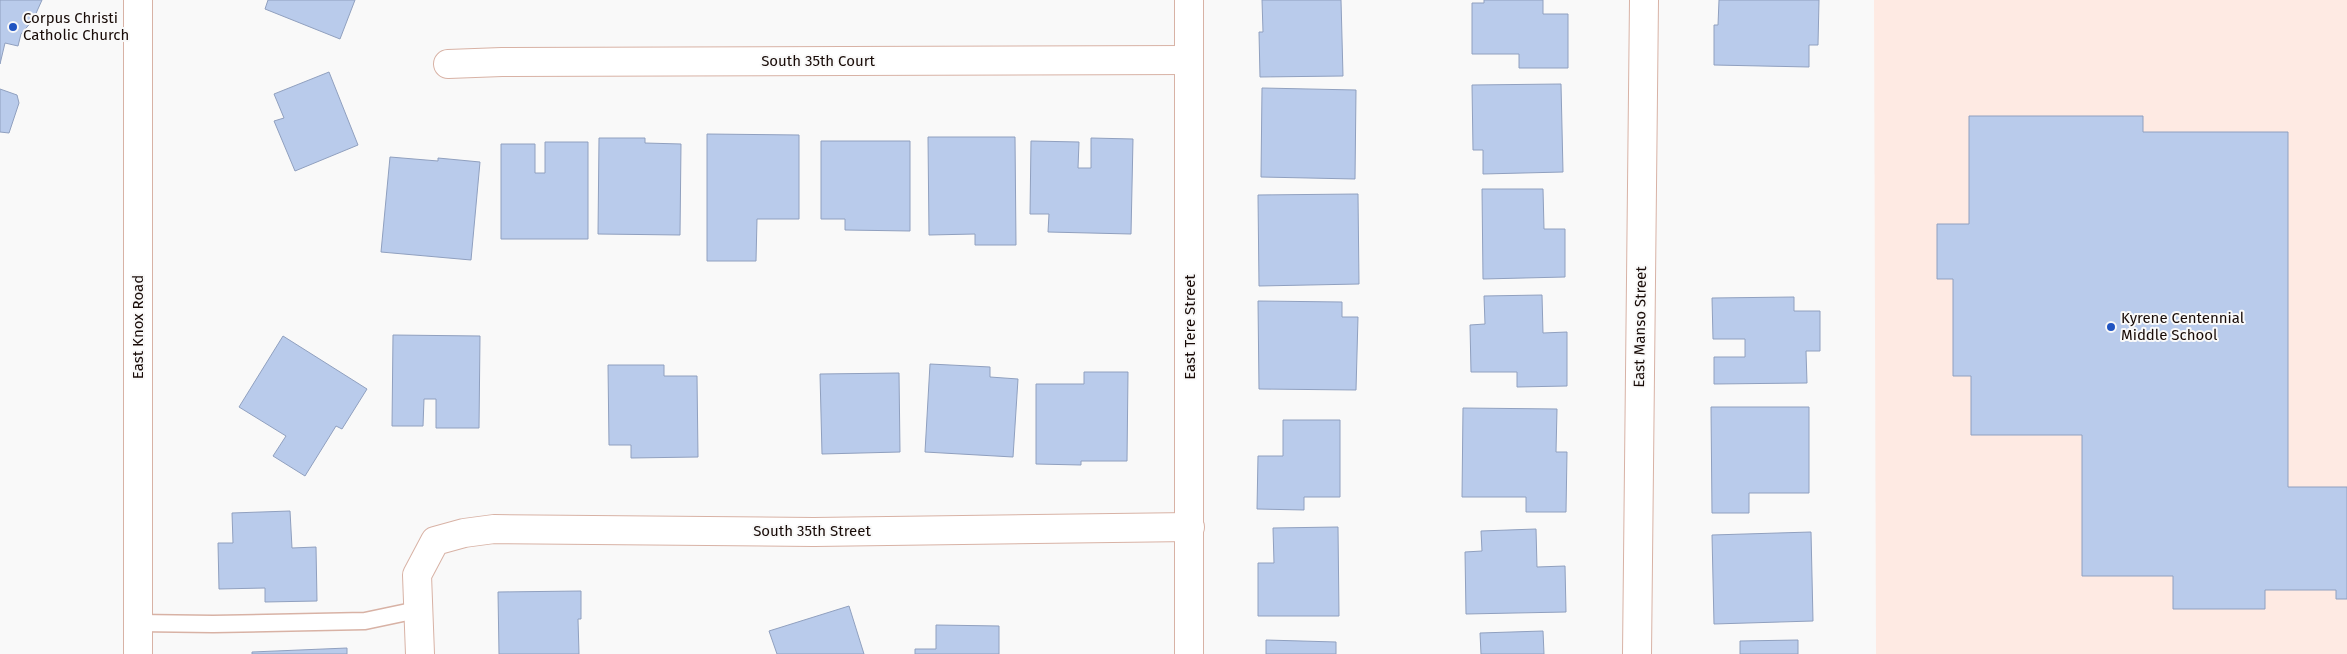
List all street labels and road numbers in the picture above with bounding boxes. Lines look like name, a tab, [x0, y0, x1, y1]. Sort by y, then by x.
street label: South 35th Court	[761, 52, 875, 70]
street label: East Manso Street	[1630, 266, 1650, 388]
street label: East Tere Street	[1181, 274, 1199, 380]
street label: East Knox Road	[129, 275, 147, 379]
street label: South 35th Street	[753, 522, 871, 540]

